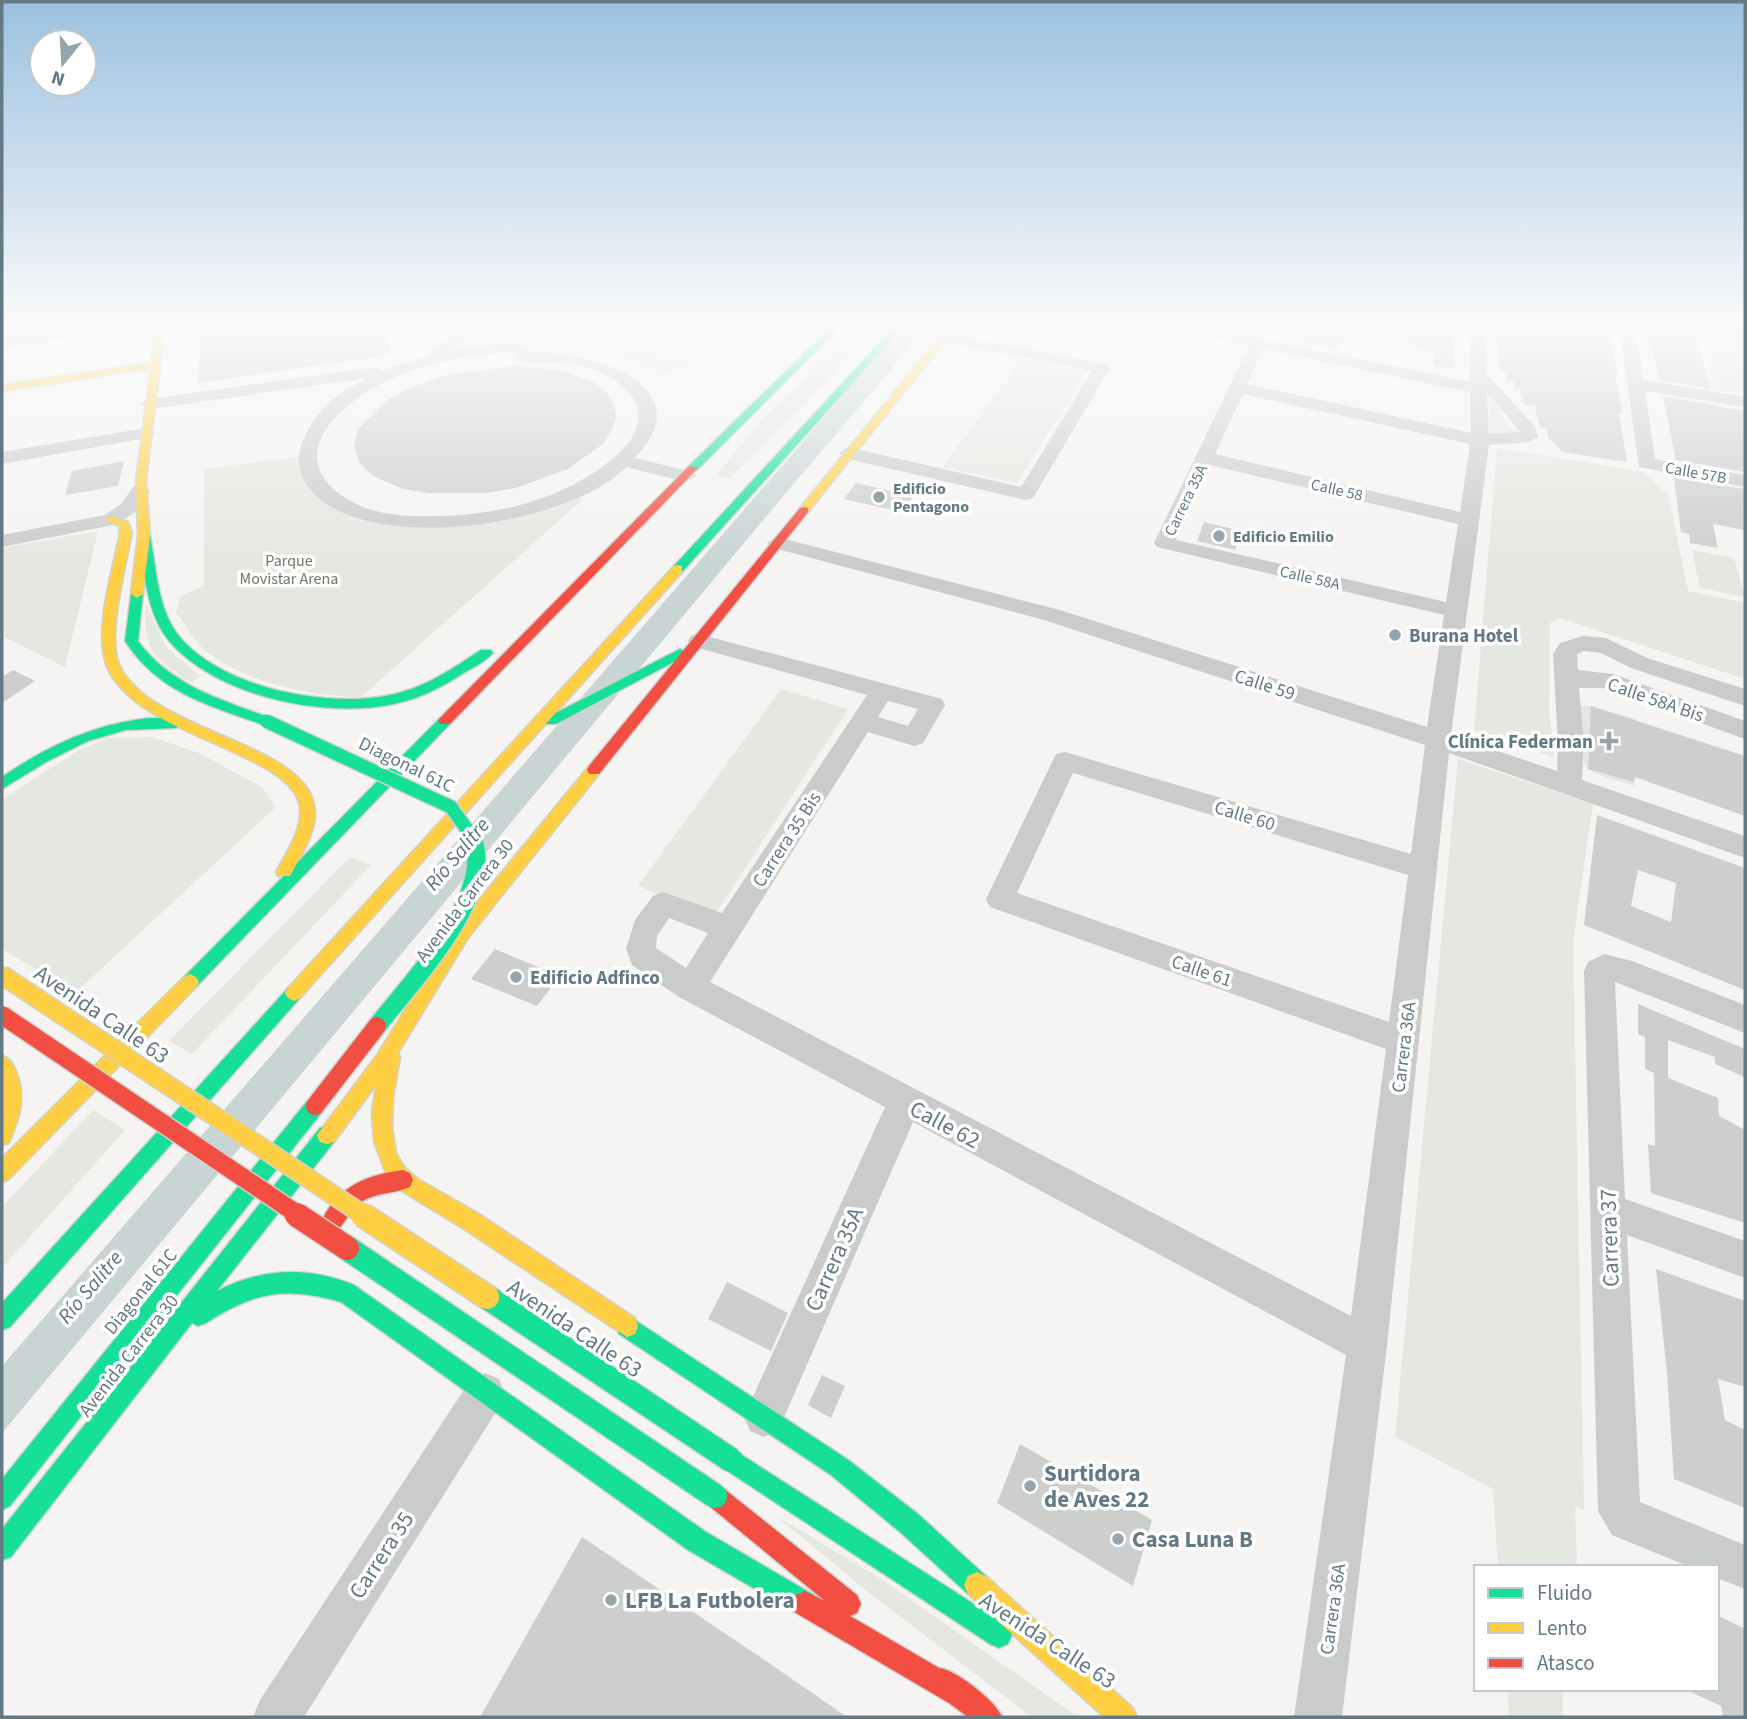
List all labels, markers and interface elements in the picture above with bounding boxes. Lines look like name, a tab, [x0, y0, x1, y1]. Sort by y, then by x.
north arrow	[28, 28, 98, 98]
text: N	[48, 63, 68, 93]
street label: Calle 57B	[1663, 457, 1728, 489]
street label: Carrera 35A	[1159, 461, 1213, 540]
street label: Calle 58	[1309, 473, 1365, 507]
place label: Edificio Pentagono	[893, 478, 969, 518]
marker: Edificio Pentagono	[871, 489, 887, 505]
place label: Edificio Emilio	[1233, 526, 1334, 548]
marker: Edificio Emilio	[1211, 528, 1227, 544]
park label: Parque Movistar Arena	[240, 550, 338, 590]
street label: Calle 58A	[1278, 560, 1342, 596]
place label: Burana Hotel	[1409, 623, 1519, 650]
marker: Burana Hotel	[1387, 627, 1403, 643]
street label: Calle 59	[1231, 663, 1298, 708]
street label: Calle 58A Bis	[1604, 671, 1707, 729]
place label: Clínica Federman	[1448, 729, 1593, 756]
street label: Diagonal 61C	[354, 730, 459, 800]
marker: Clínica Federman	[1599, 731, 1619, 751]
street label: Carrera 35 Bis	[746, 787, 828, 893]
street label: Calle 60	[1211, 794, 1278, 838]
water label: Río Salitre	[417, 811, 497, 897]
street label: Avenida Carrera 30	[410, 833, 521, 968]
street label: Calle 61	[1168, 949, 1235, 994]
street label: Avenida Calle 63	[27, 957, 176, 1072]
place label: Edificio Adfinco	[530, 965, 660, 992]
marker: Edificio Adfinco	[508, 969, 524, 985]
street label: Carrera 36A	[1386, 999, 1424, 1094]
street label: Calle 62	[904, 1092, 986, 1157]
street label: Carrera 37	[1591, 1188, 1628, 1288]
street label: Carrera 35A	[797, 1201, 872, 1317]
street label: Diagonal 61C	[98, 1243, 184, 1341]
water label: Río Salitre	[50, 1244, 130, 1330]
street label: Avenida Calle 63	[500, 1271, 649, 1386]
street label: Avenida Carrera 30	[73, 1289, 186, 1423]
place label: Surtidora de Aves 22	[1044, 1457, 1149, 1516]
marker: Surtidora de Aves 22	[1022, 1478, 1038, 1494]
street label: Carrera 35	[341, 1505, 422, 1606]
place label: Casa Luna B	[1132, 1523, 1253, 1556]
marker: Casa Luna B	[1110, 1531, 1126, 1547]
street label: Carrera 36A	[1314, 1561, 1353, 1656]
legend	[1474, 1565, 1719, 1691]
text: Fluido	[1537, 1578, 1592, 1608]
place label: LFB La Futbolera	[625, 1584, 795, 1617]
street label: Avenida Calle 63	[973, 1584, 1123, 1697]
marker: LFB La Futbolera	[603, 1592, 619, 1608]
text: Lento	[1537, 1613, 1587, 1643]
text: Atasco	[1537, 1648, 1595, 1678]

